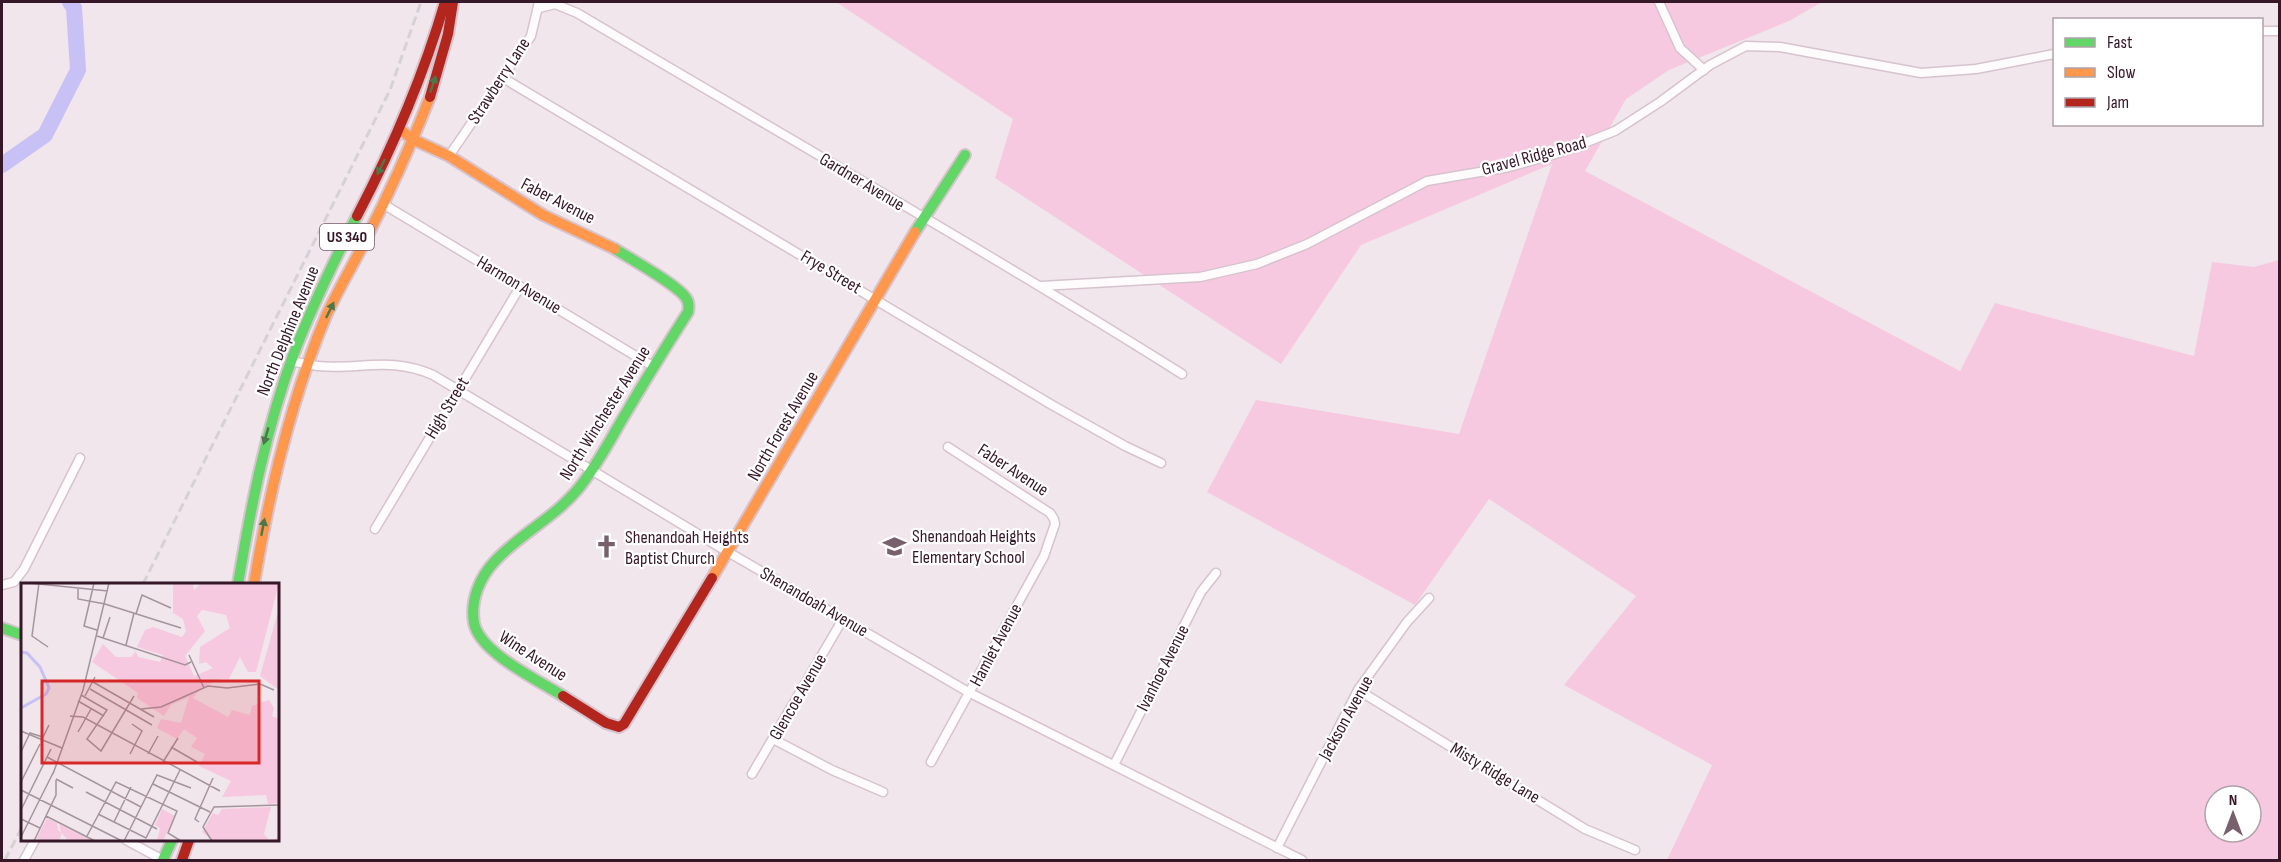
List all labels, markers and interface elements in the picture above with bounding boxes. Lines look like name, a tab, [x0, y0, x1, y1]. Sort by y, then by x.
legend	[2053, 18, 2263, 126]
text: Fast	[2107, 32, 2133, 53]
street label: Strawberry Lane	[463, 34, 535, 128]
text: Slow	[2107, 62, 2136, 83]
one-way arrow	[429, 75, 438, 93]
text: Jam	[2106, 92, 2129, 113]
street label: Gravel Ridge Road	[1479, 132, 1589, 180]
street label: Gardner Avenue	[816, 148, 908, 216]
one-way arrow	[377, 158, 386, 175]
street label: Faber Avenue	[518, 173, 598, 229]
road number: US 340	[320, 224, 374, 250]
street label: Frye Street	[797, 246, 866, 299]
street label: Harmon Avenue	[473, 252, 565, 318]
street label: North Delphine Avenue	[252, 263, 324, 399]
one-way arrow	[325, 302, 334, 319]
street label: North Winchester Avenue	[555, 342, 655, 484]
street label: North Forest Avenue	[743, 367, 823, 485]
street label: High Street	[420, 373, 474, 443]
one-way arrow	[261, 427, 270, 445]
street label: Faber Avenue	[974, 439, 1052, 501]
one-way arrow	[259, 517, 268, 536]
place label: Shenandoah Heights Elementary School	[912, 526, 1036, 568]
place label: Shenandoah Heights Baptist Church	[625, 527, 749, 569]
school or university icon: Shenandoah Heights Elementary School	[881, 533, 907, 559]
church icon: Shenandoah Heights Baptist Church	[594, 534, 620, 560]
street label: Shenandoah Avenue	[756, 563, 872, 641]
inset map	[21, 583, 279, 841]
street label: Hamlet Avenue	[965, 600, 1027, 690]
street label: Ivanhoe Avenue	[1132, 621, 1194, 715]
street label: Wine Avenue	[495, 626, 571, 686]
street label: Glencoe Avenue	[765, 650, 831, 744]
street label: Jackson Avenue	[1314, 672, 1378, 765]
street label: Misty Ridge Lane	[1446, 738, 1544, 808]
north arrow	[2203, 784, 2263, 844]
text: N	[2229, 791, 2237, 810]

